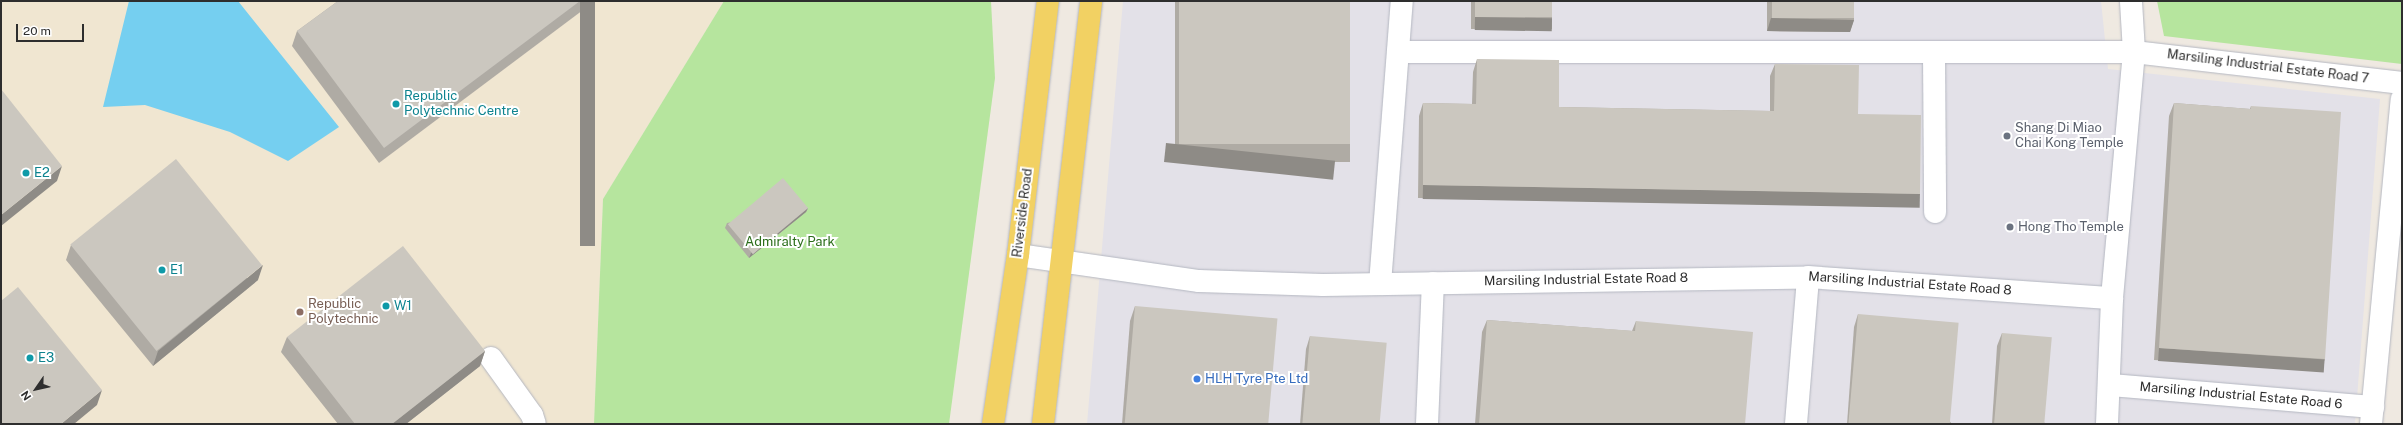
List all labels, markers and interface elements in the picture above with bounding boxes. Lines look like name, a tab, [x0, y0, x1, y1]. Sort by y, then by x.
scale bar	[18, 16, 86, 42]
text: 20 m	[23, 24, 51, 38]
street label: Marsiling Industrial Estate Road 7	[2166, 47, 2370, 87]
place label: Republic Polytechnic Centre	[404, 89, 519, 120]
marker: Republic Polytechnic Centre	[391, 99, 401, 109]
place label: Shang Di Miao Chai Kong Temple	[2015, 121, 2124, 152]
marker: Shang Di Miao Chai Kong Temple	[2002, 131, 2012, 141]
place label: E2	[34, 165, 50, 181]
marker: E2	[21, 168, 31, 178]
street label: Riverside Road	[1010, 168, 1036, 258]
place label: Hong Tho Temple	[2018, 219, 2124, 235]
marker: Hong Tho Temple	[2005, 222, 2015, 232]
park label: Admiralty Park	[745, 234, 835, 250]
place label: E1	[170, 262, 183, 278]
marker: E1	[157, 265, 167, 275]
street label: Marsiling Industrial Estate Road 8	[1808, 269, 2012, 299]
street label: Marsiling Industrial Estate Road 8	[1484, 270, 1688, 290]
place label: Republic Polytechnic	[308, 297, 379, 328]
place label: W1	[394, 298, 412, 314]
marker: W1	[381, 301, 391, 311]
marker: Republic Polytechnic	[295, 307, 305, 317]
place label: E3	[38, 350, 54, 366]
marker: E3	[25, 353, 35, 363]
north arrow	[16, 369, 56, 409]
place label: HLH Tyre Pte Ltd	[1205, 371, 1308, 387]
marker: HLH Tyre Pte Ltd	[1192, 374, 1202, 384]
street label: Marsiling Industrial Estate Road 6	[2139, 379, 2343, 413]
text: N	[19, 389, 33, 403]

